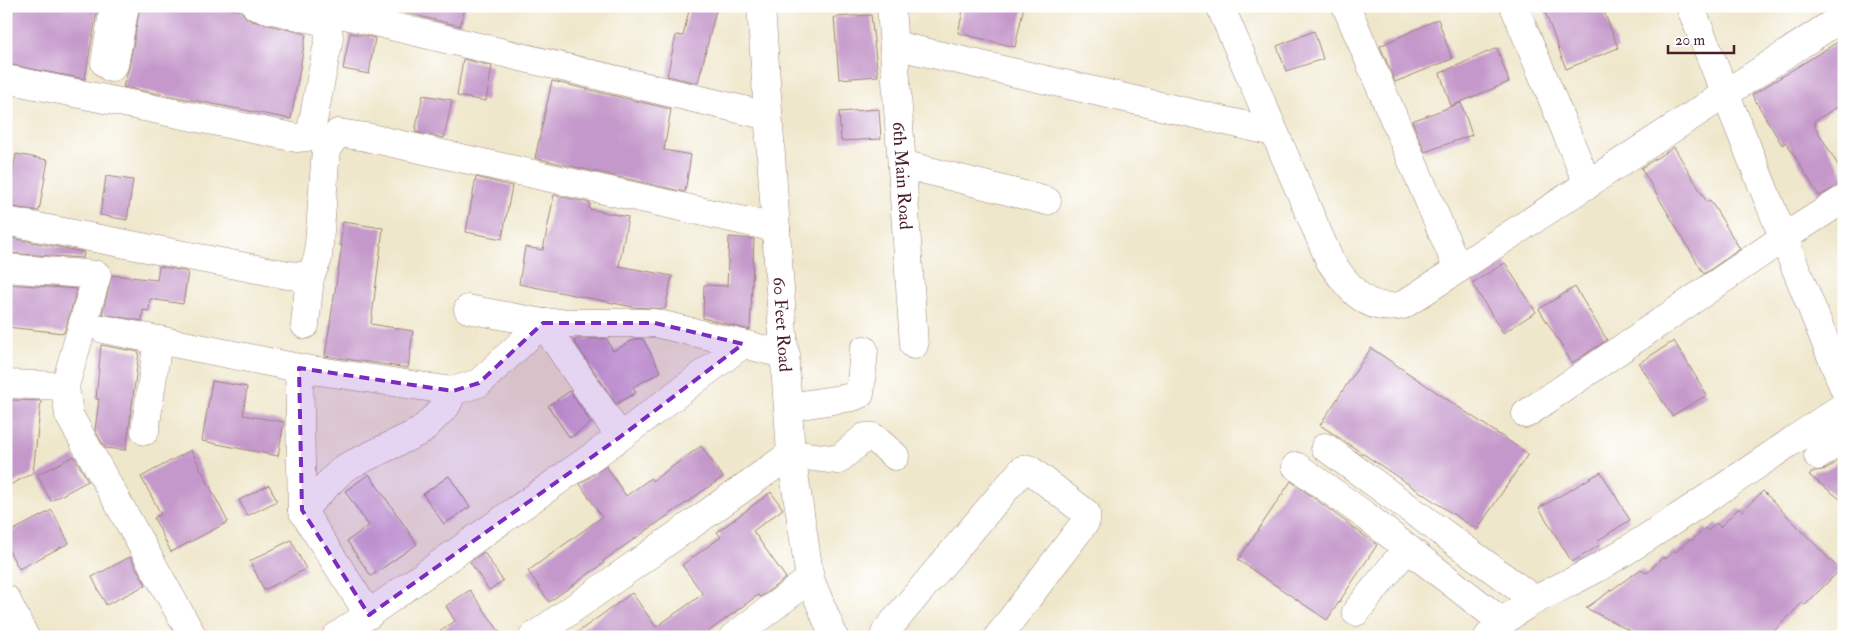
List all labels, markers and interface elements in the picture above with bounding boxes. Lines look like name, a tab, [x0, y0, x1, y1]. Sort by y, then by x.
scale bar	[1668, 22, 1734, 54]
text: 20 m	[1675, 31, 1705, 50]
street label: 6th Main Road	[887, 121, 918, 231]
street label: 60 Feet Road	[768, 276, 797, 373]

